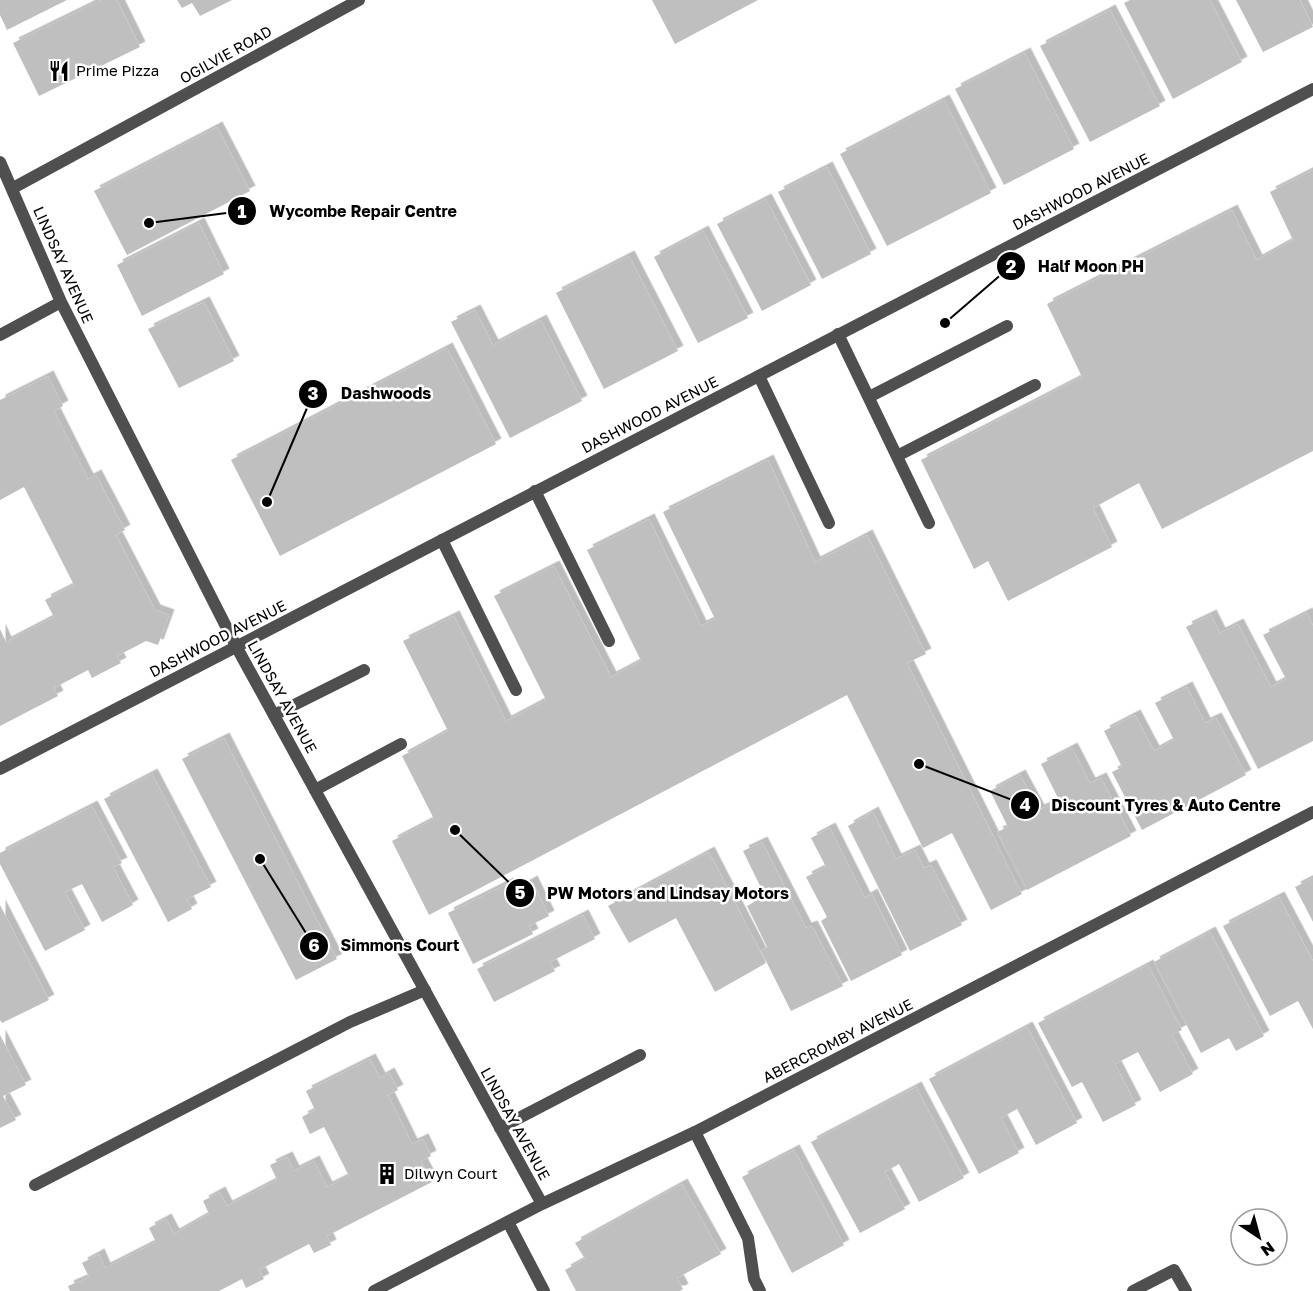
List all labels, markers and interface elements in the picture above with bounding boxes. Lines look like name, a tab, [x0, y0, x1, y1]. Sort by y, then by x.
street label: OGILVIE ROAD	[176, 21, 275, 87]
restaurant icon: Prime Pizza	[47, 59, 71, 83]
place label: Prime Pizza	[76, 61, 159, 79]
street label: DASHWOOD AVENUE	[1009, 149, 1152, 233]
callout: Wycombe Repair Centre	[227, 194, 468, 228]
text: 1	[237, 200, 247, 222]
text: Wycombe Repair Centre	[269, 201, 457, 221]
street label: LINDSAY AVENUE	[30, 203, 98, 326]
callout: Half Moon PH	[996, 249, 1156, 283]
text: 2	[1006, 255, 1017, 277]
text: Half Moon PH	[1038, 256, 1144, 276]
street label: DASHWOOD AVENUE	[578, 372, 721, 456]
callout: Dashwoods	[298, 377, 443, 411]
text: 3	[308, 382, 319, 404]
text: Dashwoods	[341, 383, 431, 403]
street label: DASHWOOD AVENUE	[146, 596, 289, 680]
street label: LINDSAY AVENUE	[244, 637, 321, 756]
callout: Discount Tyres & Auto Centre	[1010, 788, 1293, 822]
text: 4	[1019, 793, 1031, 815]
text: Discount Tyres & Auto Centre	[1051, 795, 1281, 815]
callout: PW Motors and Lindsay Motors	[505, 876, 801, 910]
text: 5	[515, 881, 526, 903]
text: PW Motors and Lindsay Motors	[547, 883, 789, 903]
callout: Simmons Court	[299, 929, 472, 963]
text: 6	[308, 934, 320, 956]
text: Simmons Court	[341, 935, 459, 955]
street label: ABERCROMBY AVENUE	[759, 994, 916, 1086]
street label: LINDSAY AVENUE	[477, 1064, 554, 1183]
building icon: Dilwyn Court	[375, 1162, 399, 1186]
place label: Dilwyn Court	[404, 1164, 497, 1182]
north arrow	[1229, 1207, 1289, 1267]
text: N	[1257, 1237, 1279, 1261]

